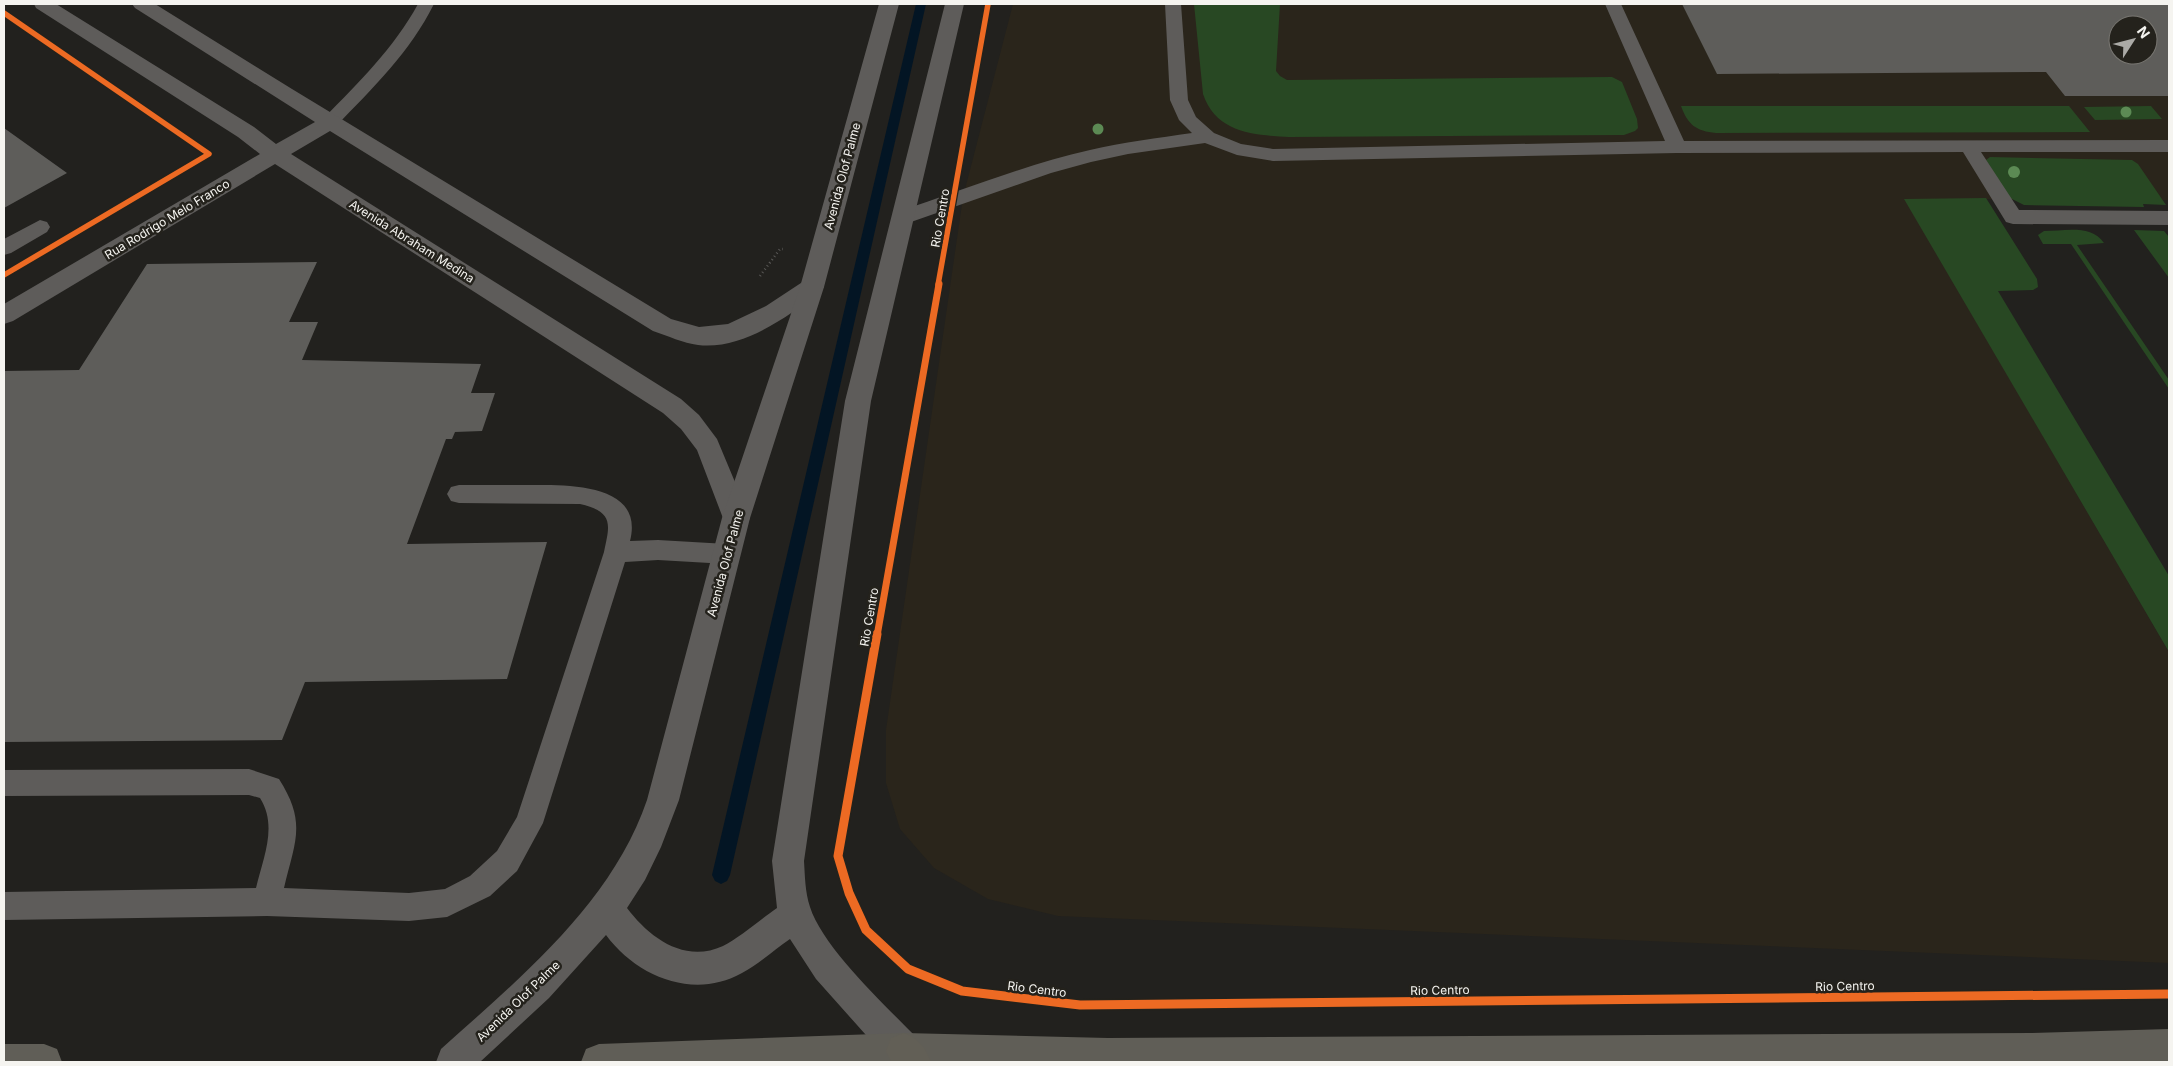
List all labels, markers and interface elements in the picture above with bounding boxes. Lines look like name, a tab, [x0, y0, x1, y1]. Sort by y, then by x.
north arrow	[2108, 15, 2158, 65]
text: N	[2134, 23, 2154, 41]
street label: Avenida Olof Palme	[820, 121, 864, 231]
street label: Rua Rodrigo Melo Franco	[102, 176, 232, 262]
street label: Rio Centro	[927, 187, 953, 249]
street label: Avenida Abraham Medina	[347, 196, 477, 286]
street label: Avenida Olof Palme	[703, 508, 747, 618]
street label: Rio Centro	[856, 586, 882, 648]
street label: Avenida Olof Palme	[473, 957, 563, 1045]
street label: Rio Centro	[1007, 978, 1067, 1000]
street label: Rio Centro	[1815, 978, 1875, 994]
street label: Rio Centro	[1410, 982, 1470, 998]

